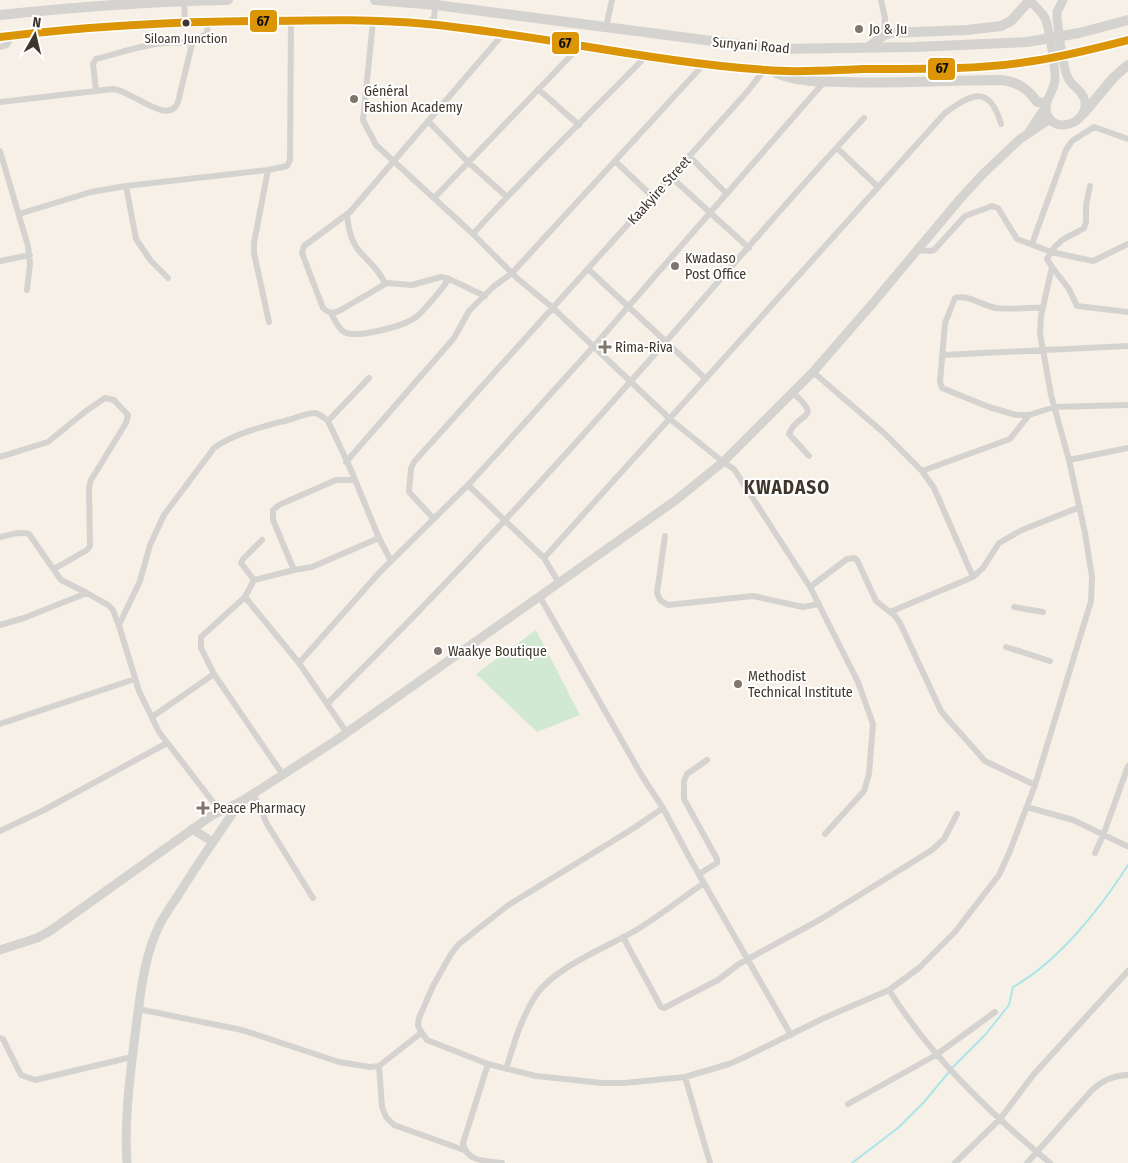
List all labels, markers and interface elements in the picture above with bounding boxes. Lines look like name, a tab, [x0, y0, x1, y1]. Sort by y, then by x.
line badge: 67	[249, 9, 278, 33]
north arrow	[10, 10, 60, 60]
text: 67	[256, 13, 270, 30]
text: N	[31, 14, 42, 32]
marker: Siloam Junction	[181, 18, 191, 28]
place label: Jo & Ju	[869, 21, 907, 38]
marker: Jo & Ju	[853, 23, 865, 35]
place label: Siloam Junction	[144, 31, 228, 46]
line badge: 67	[551, 31, 580, 55]
street label: Sunyani Road	[712, 34, 790, 57]
text: 67	[558, 35, 572, 52]
line badge: 67	[927, 57, 956, 81]
text: 67	[935, 60, 949, 77]
place label: Général Fashion Academy	[364, 83, 463, 116]
marker: Général Fashion Academy	[348, 93, 360, 105]
street label: Kaakyire Street	[624, 152, 695, 228]
place label: Kwadaso Post Office	[685, 250, 746, 283]
marker: Kwadaso Post Office	[669, 260, 681, 272]
place label: Rima-Riva	[615, 339, 673, 356]
marker: Rima-Riva	[599, 341, 611, 353]
district label: KWADASO	[744, 476, 830, 499]
place label: Waakye Boutique	[448, 643, 547, 660]
marker: Waakye Boutique	[432, 645, 444, 657]
place label: Methodist Technical Institute	[748, 668, 853, 701]
marker: Methodist Technical Institute	[732, 678, 744, 690]
place label: Peace Pharmacy	[213, 800, 306, 817]
marker: Peace Pharmacy	[197, 802, 209, 814]

